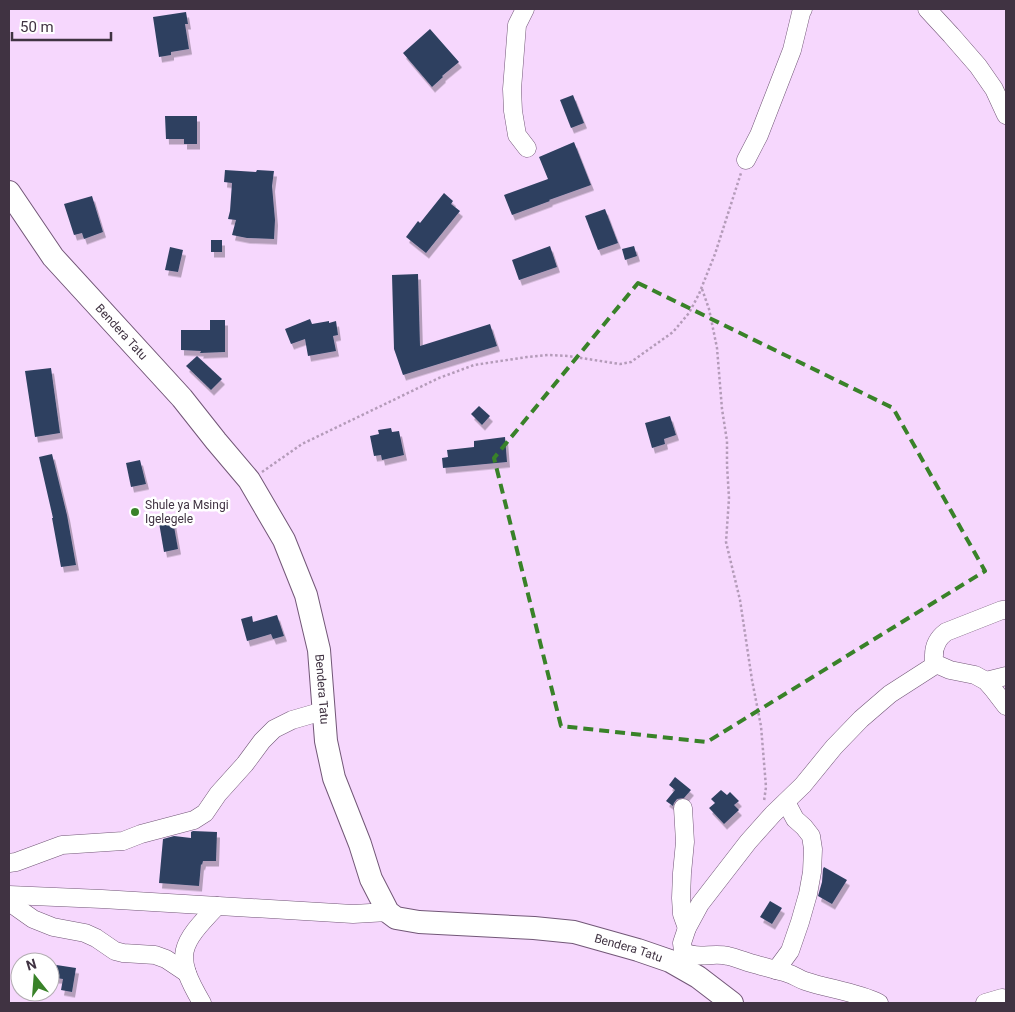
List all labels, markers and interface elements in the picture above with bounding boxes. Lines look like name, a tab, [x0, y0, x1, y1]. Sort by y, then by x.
scale bar	[12, 10, 111, 42]
text: 50 m	[20, 18, 54, 36]
street label: Bendera Tatu	[93, 301, 150, 363]
place label: Shule ya Msingi Igelegele	[145, 498, 229, 526]
marker: Shule ya Msingi Igelegele	[129, 506, 141, 518]
street label: Bendera Tatu	[312, 654, 332, 725]
street label: Bendera Tatu	[593, 931, 664, 965]
north arrow	[10, 952, 60, 1002]
text: N	[24, 955, 38, 974]

